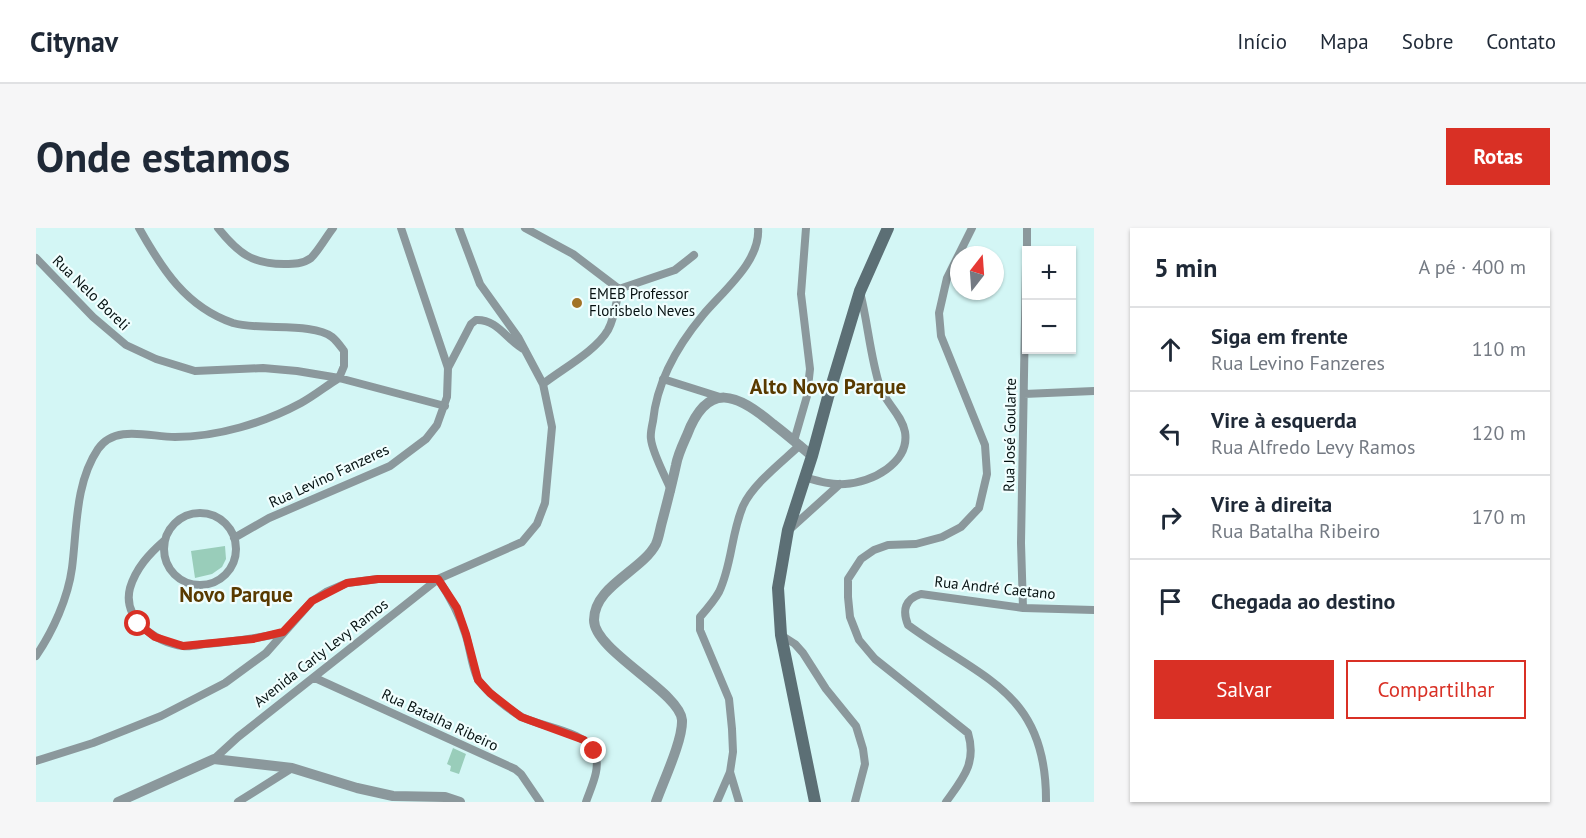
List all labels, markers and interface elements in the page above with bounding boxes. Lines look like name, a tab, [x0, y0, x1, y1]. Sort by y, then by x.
text: Citynav	[30, 23, 118, 60]
text: Início	[1237, 28, 1287, 55]
text: Mapa	[1320, 28, 1369, 55]
text: Sobre	[1402, 28, 1453, 55]
text: Contato	[1486, 28, 1556, 55]
button: Rotas	[1446, 128, 1550, 185]
text: Onde estamos	[36, 129, 290, 184]
north arrow	[950, 246, 1004, 300]
map controls	[1022, 246, 1076, 354]
button: +	[1022, 246, 1076, 300]
street label: Rua Nelo Boreli	[49, 251, 134, 334]
text: 5 min	[1154, 251, 1217, 284]
text: A pé · 400 m	[1419, 254, 1526, 280]
place label: EMEB Professor Florisbelo Neves	[589, 284, 695, 320]
marker: EMEB Professor Florisbelo Neves	[570, 296, 584, 310]
button: −	[1022, 300, 1076, 354]
text: Siga em frente	[1211, 322, 1348, 350]
icon: ahead	[1154, 333, 1187, 366]
text: 110 m	[1472, 336, 1526, 362]
text: Rua Levino Fanzeres	[1211, 350, 1385, 376]
district label: Alto Novo Parque	[750, 373, 906, 400]
street label: Rua José Goularte	[999, 378, 1020, 492]
text: Vire à esquerda	[1211, 406, 1357, 434]
icon: left	[1154, 417, 1187, 450]
text: 120 m	[1472, 420, 1526, 446]
text: Rua Alfredo Levy Ramos	[1211, 434, 1415, 460]
street label: Rua Levino Fanzeres	[266, 439, 392, 512]
text: Vire à direita	[1211, 490, 1332, 518]
icon: right	[1154, 501, 1187, 534]
text: 170 m	[1472, 504, 1526, 530]
text: Rua Batalha Ribeiro	[1211, 518, 1380, 544]
street label: Rua André Caetano	[934, 572, 1057, 603]
district label: Novo Parque	[179, 581, 293, 608]
icon: arrive	[1154, 585, 1187, 618]
text: Chegada ao destino	[1211, 587, 1395, 615]
street label: Avenida Carly Levy Ramos	[250, 594, 392, 711]
route start	[124, 610, 150, 636]
button: Salvar	[1154, 660, 1334, 719]
button: Compartilhar	[1346, 660, 1526, 719]
street label: Rua Batalha Ribeiro	[379, 684, 502, 755]
route end	[580, 737, 606, 763]

